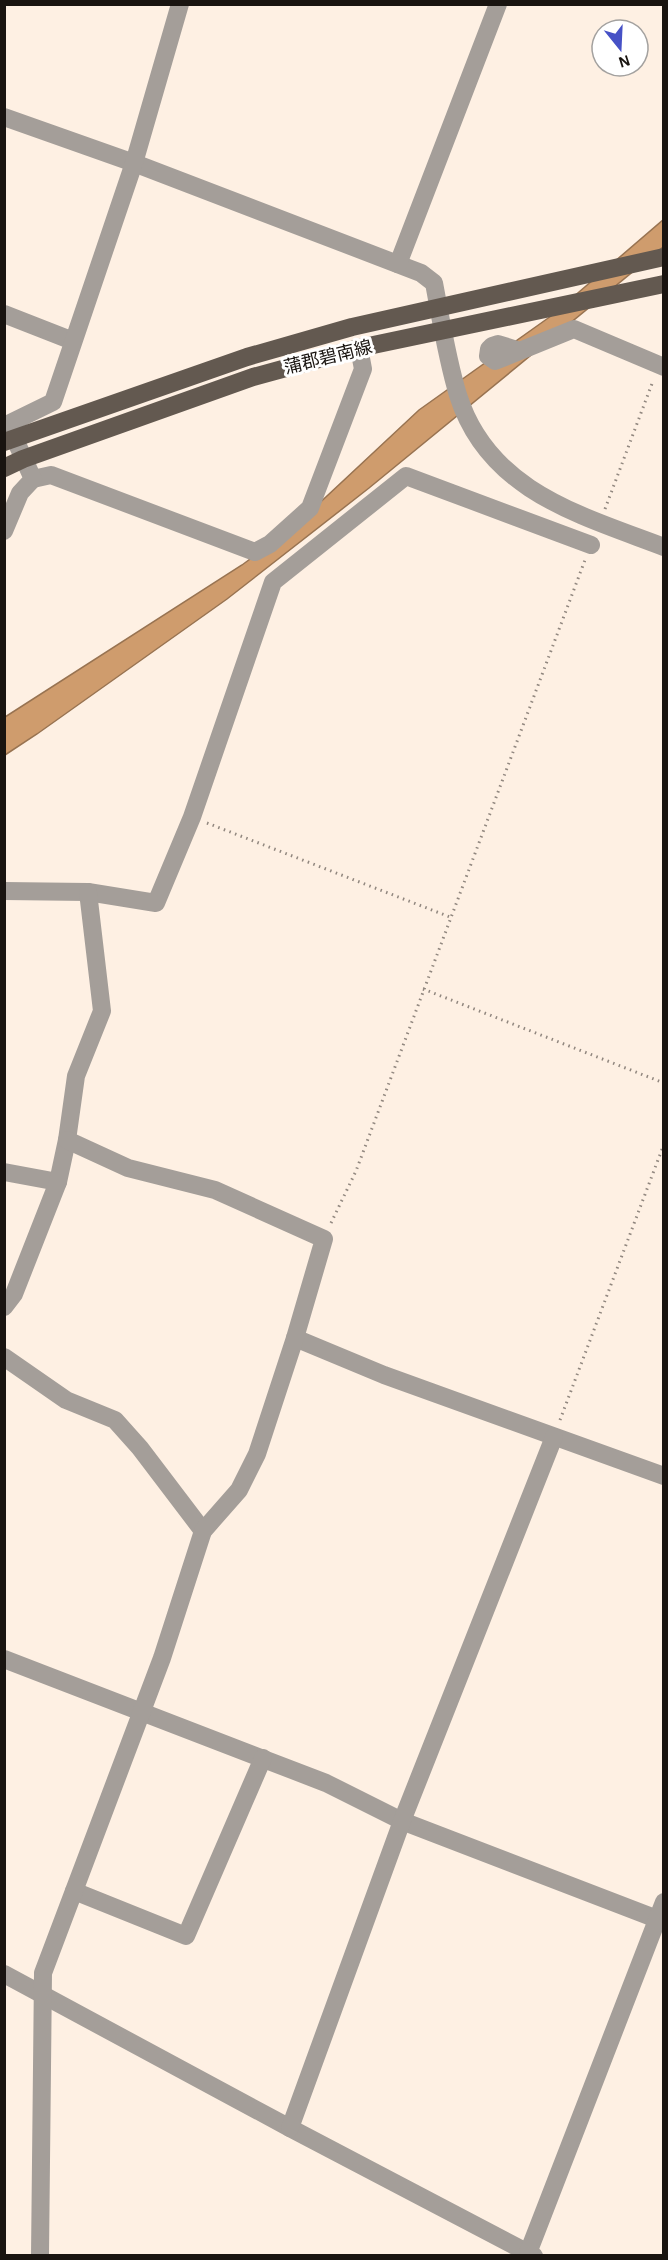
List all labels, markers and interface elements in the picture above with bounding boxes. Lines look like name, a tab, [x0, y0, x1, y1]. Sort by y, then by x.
north arrow	[590, 18, 650, 78]
text: N	[617, 52, 632, 71]
street label: 蒲郡碧南線	[282, 336, 374, 378]

